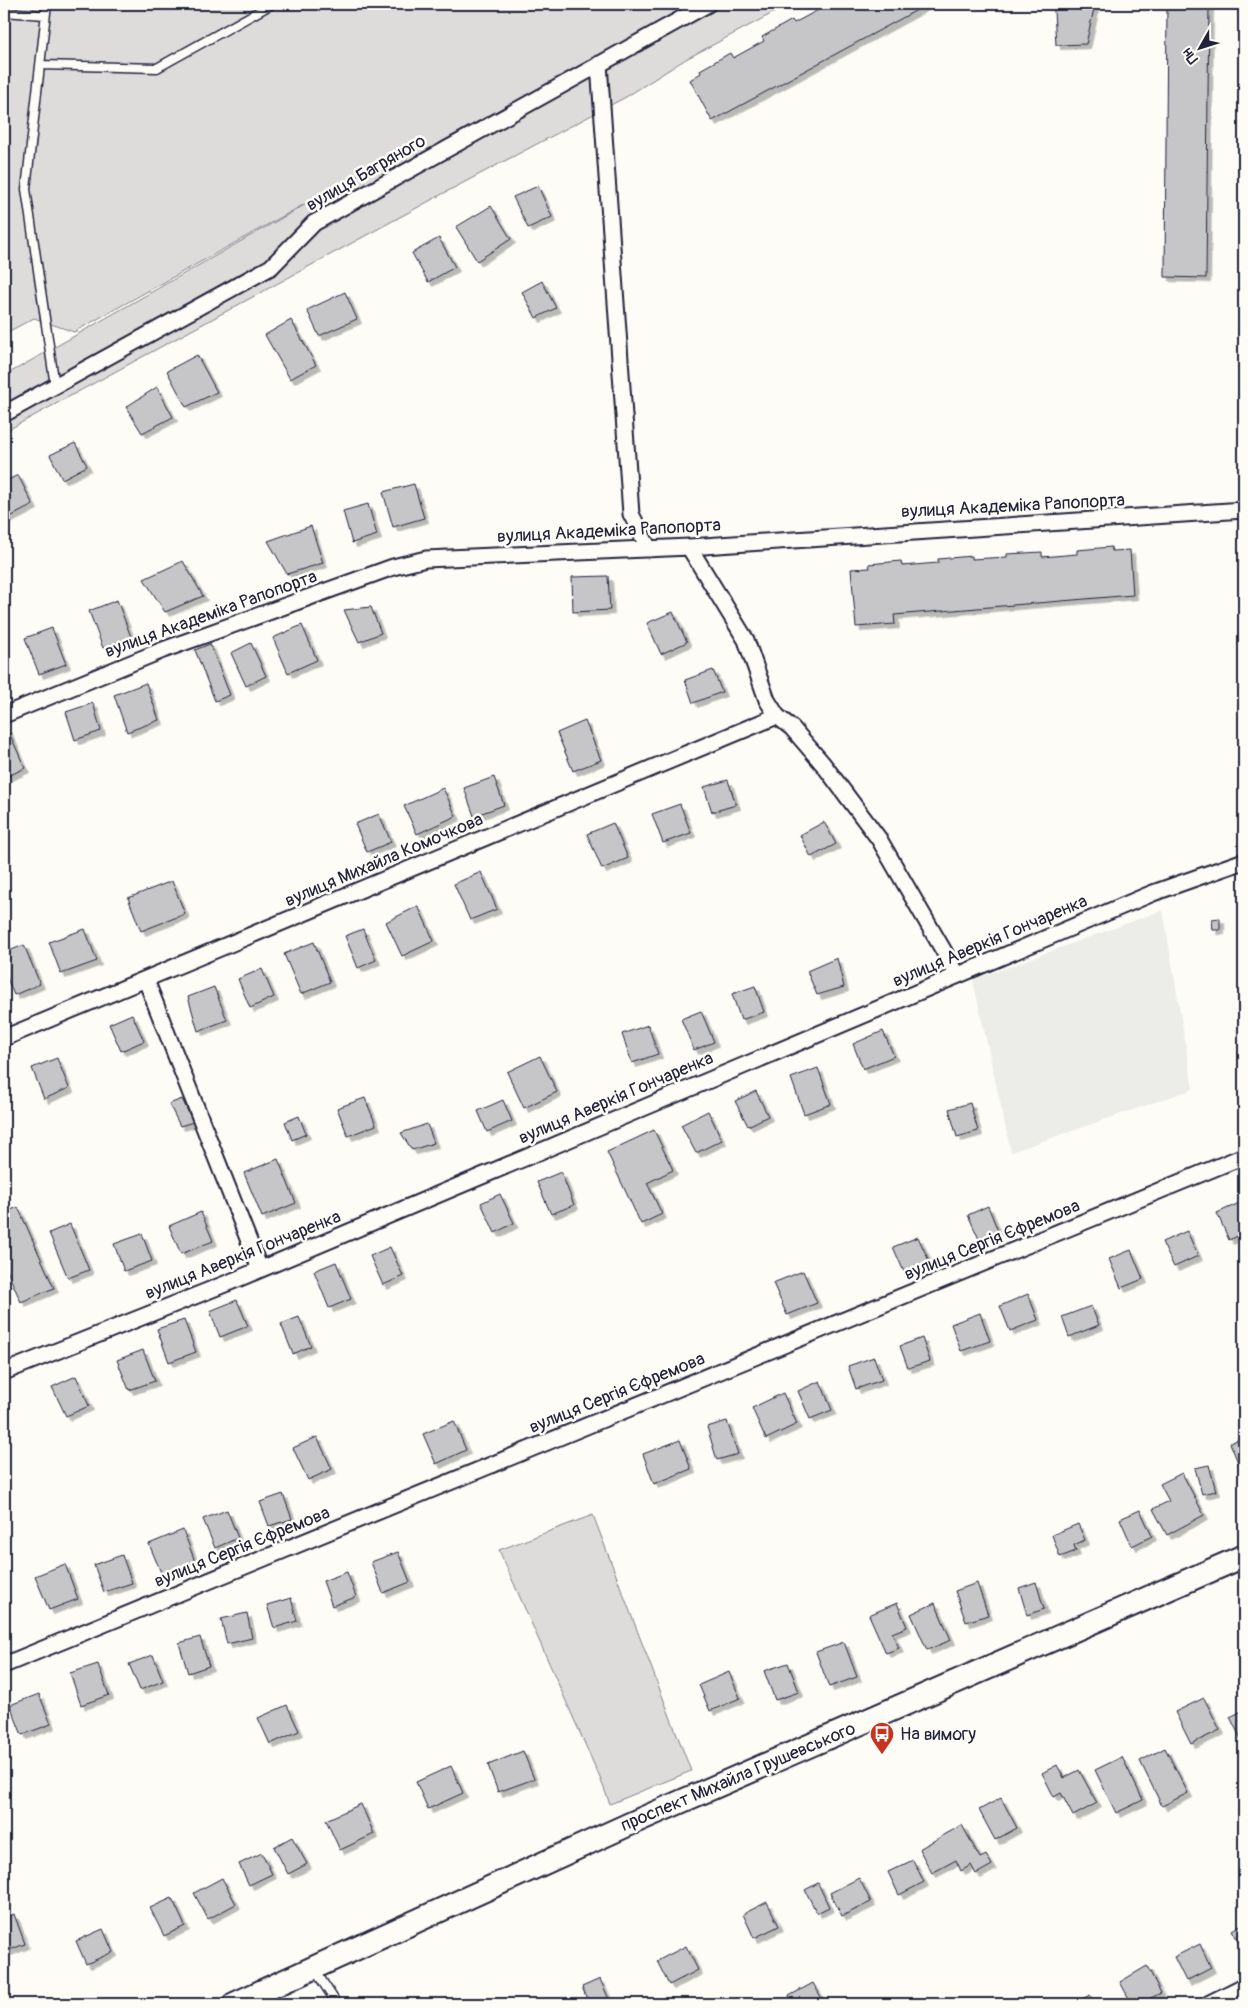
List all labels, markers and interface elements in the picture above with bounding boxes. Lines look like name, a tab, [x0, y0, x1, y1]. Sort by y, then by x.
north arrow	[1176, 22, 1226, 72]
text: Пн	[1179, 45, 1202, 67]
street label: вулиця Багряного	[302, 129, 430, 217]
street label: вулиця Академіка Рапопорта	[900, 489, 1126, 523]
street label: вулиця Академіка Рапопорта	[496, 514, 722, 548]
street label: вулиця Академіка Рапопорта	[102, 565, 320, 663]
street label: вулиця Михайла Комочкова	[281, 808, 487, 912]
street label: вулиця Аверкія Гончаренка	[889, 890, 1091, 992]
street label: вулиця Аверкія Гончаренка	[515, 1047, 717, 1149]
street label: вулиця Сергія Єфремова	[901, 1194, 1083, 1286]
street label: вулиця Аверкія Гончаренка	[142, 1205, 344, 1305]
street label: вулиця Сергія Єфремова	[526, 1347, 708, 1439]
street label: вулиця Сергія Єфремова	[151, 1501, 333, 1593]
street label: проспект Михайла Грушевського	[617, 1717, 859, 1837]
bus stop icon: На вимогу	[869, 1721, 895, 1755]
place label: На вимогу	[900, 1723, 976, 1746]

